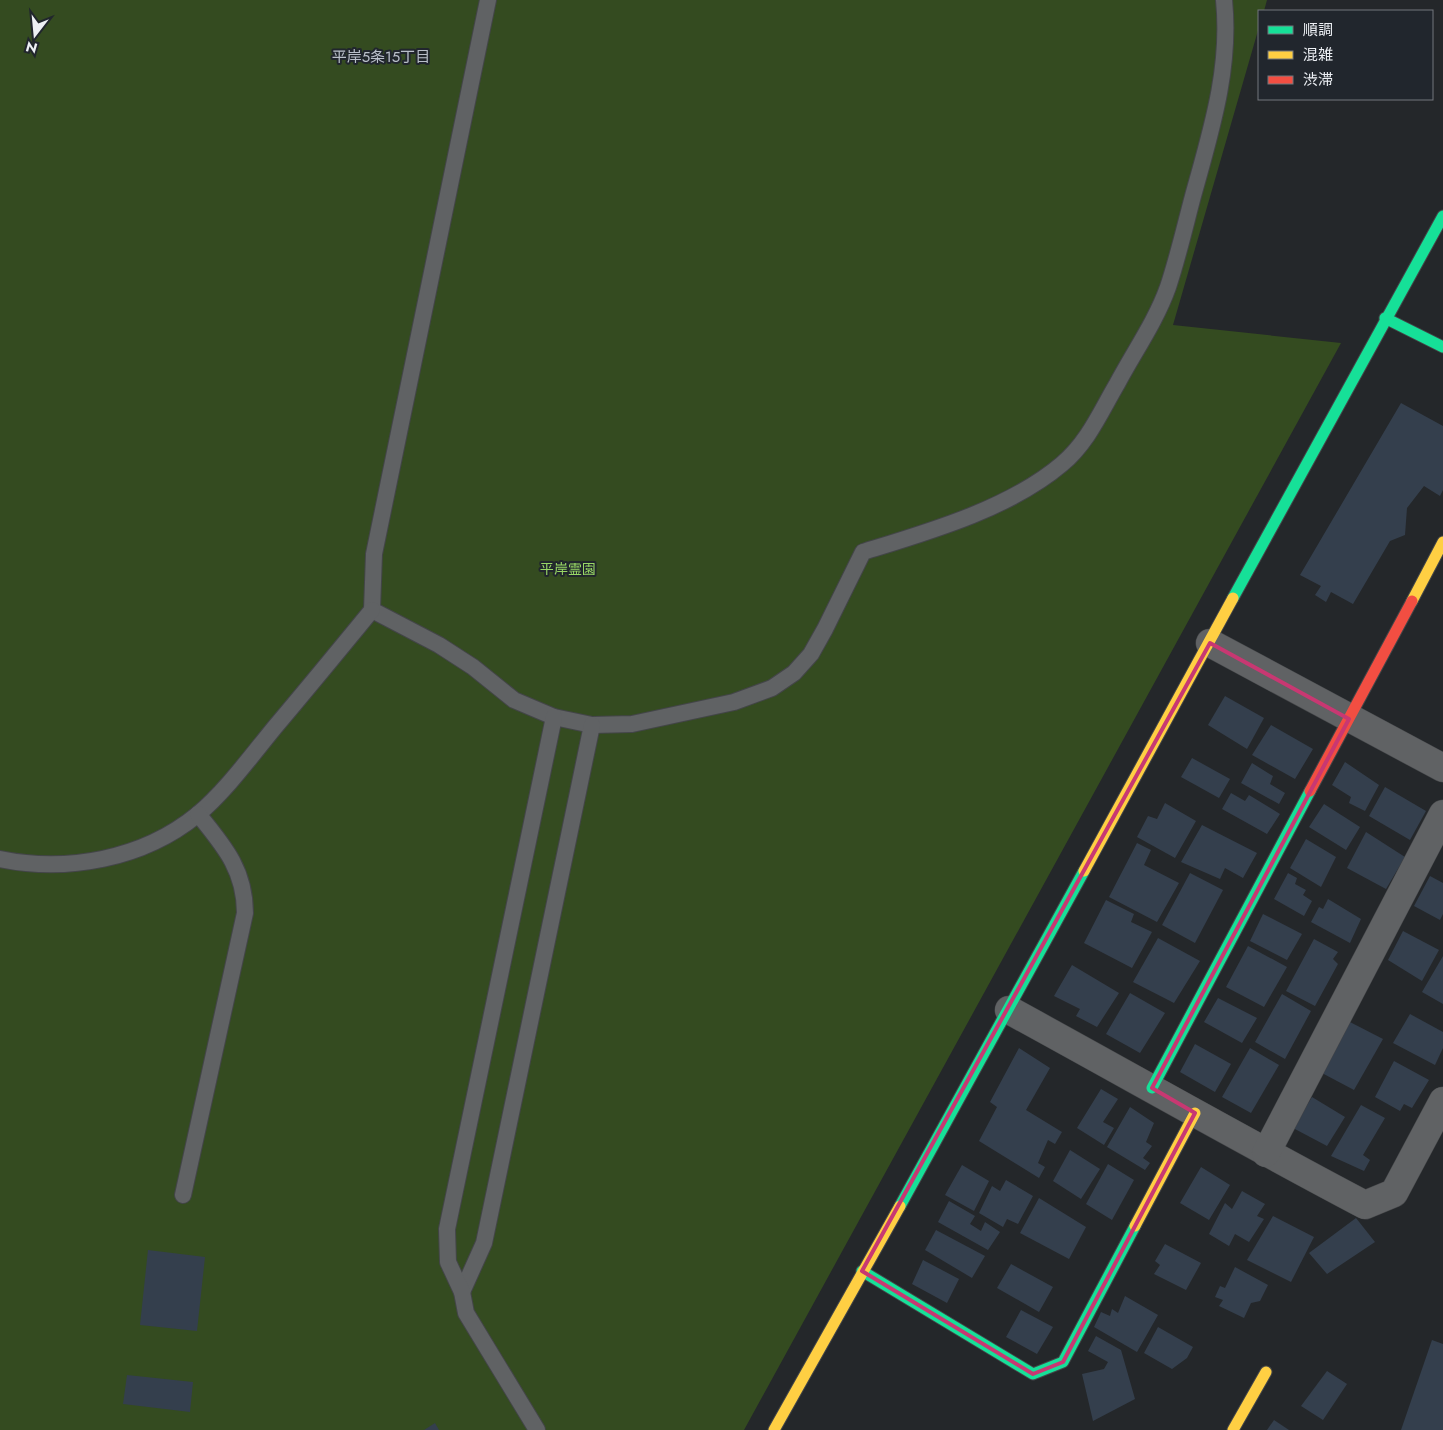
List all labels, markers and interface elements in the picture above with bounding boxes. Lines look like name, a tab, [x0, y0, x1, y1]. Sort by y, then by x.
north arrow	[10, 10, 60, 60]
legend	[1258, 10, 1433, 100]
text: 順調	[1303, 19, 1333, 41]
text: N	[23, 36, 40, 59]
text: 混雑	[1303, 44, 1333, 66]
district label: 平岸5条15丁目	[332, 46, 430, 68]
text: 渋滞	[1303, 69, 1333, 91]
park label: 平岸霊園	[540, 559, 596, 579]

